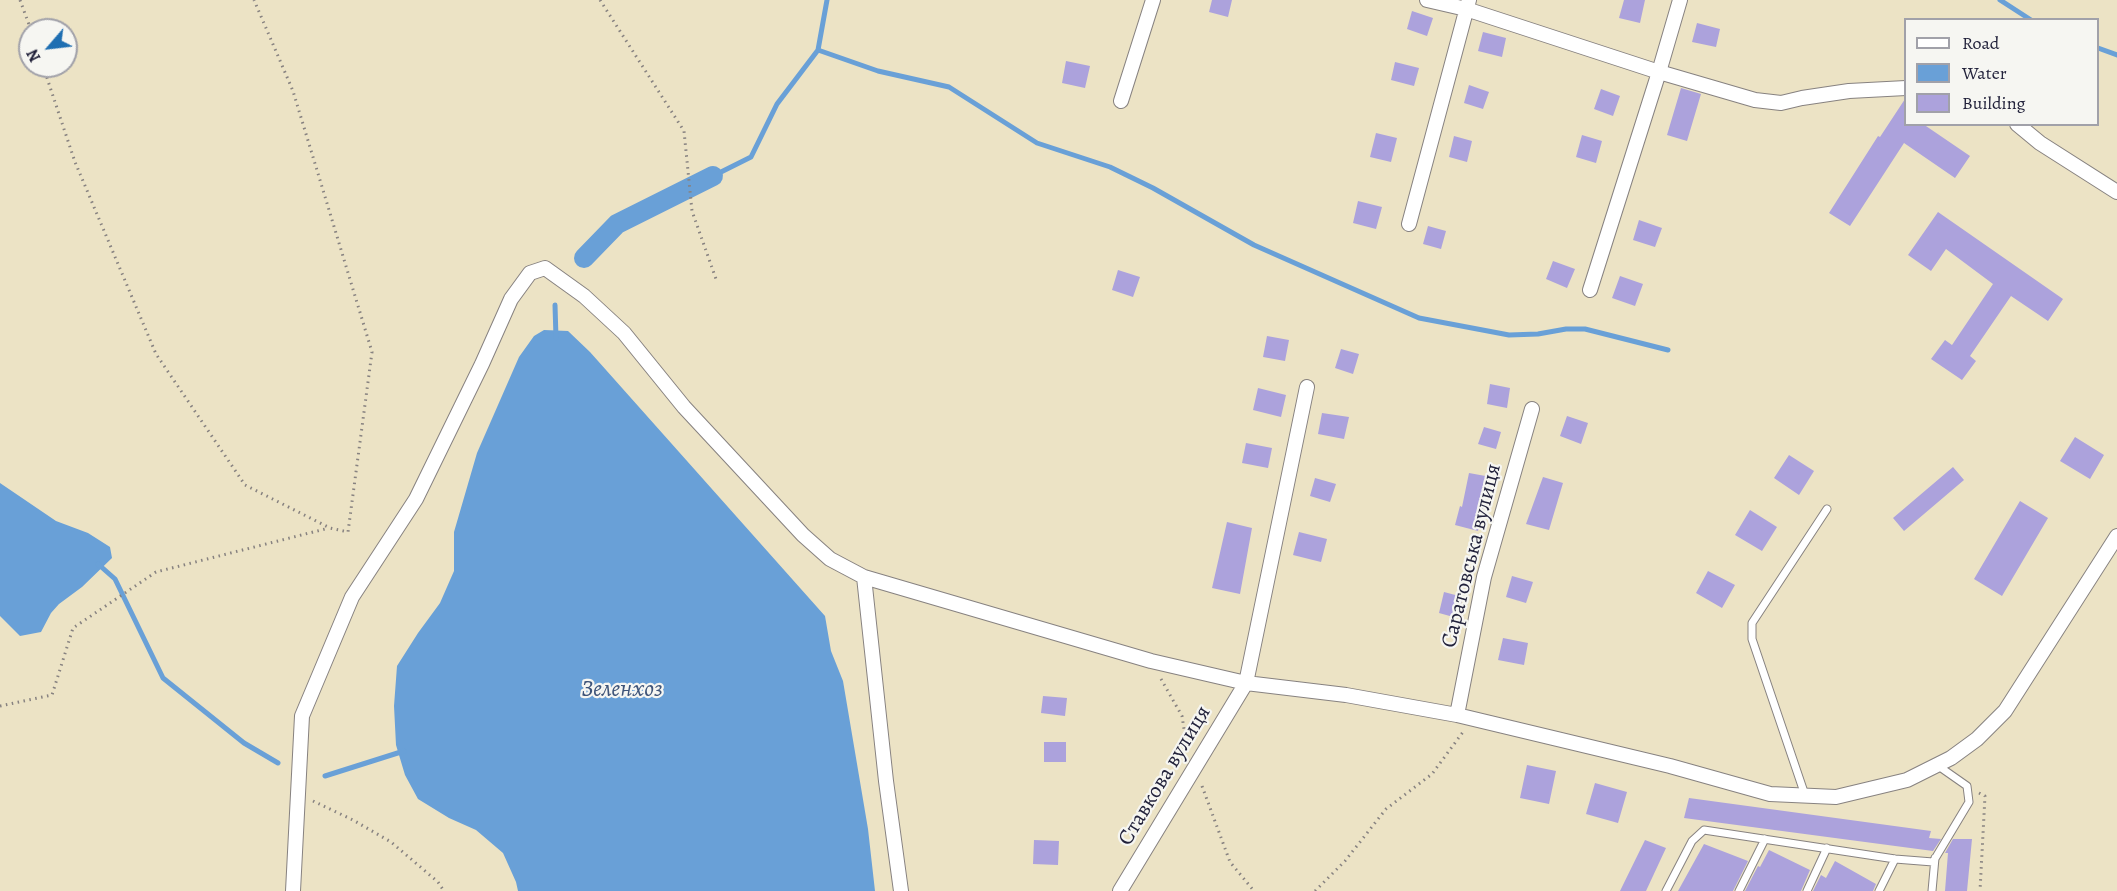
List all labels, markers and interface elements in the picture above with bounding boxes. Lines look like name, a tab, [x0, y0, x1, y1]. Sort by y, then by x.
north arrow	[18, 18, 78, 78]
legend	[1904, 18, 2099, 126]
text: Road	[1962, 31, 1999, 55]
text: N	[21, 45, 46, 66]
text: Water	[1962, 61, 2007, 85]
text: Building	[1962, 91, 2026, 115]
street label: Саратовська вулиця	[1436, 461, 1508, 651]
water label: Зеленхоз	[581, 676, 663, 704]
street label: Ставкова вулиця	[1113, 701, 1217, 851]

